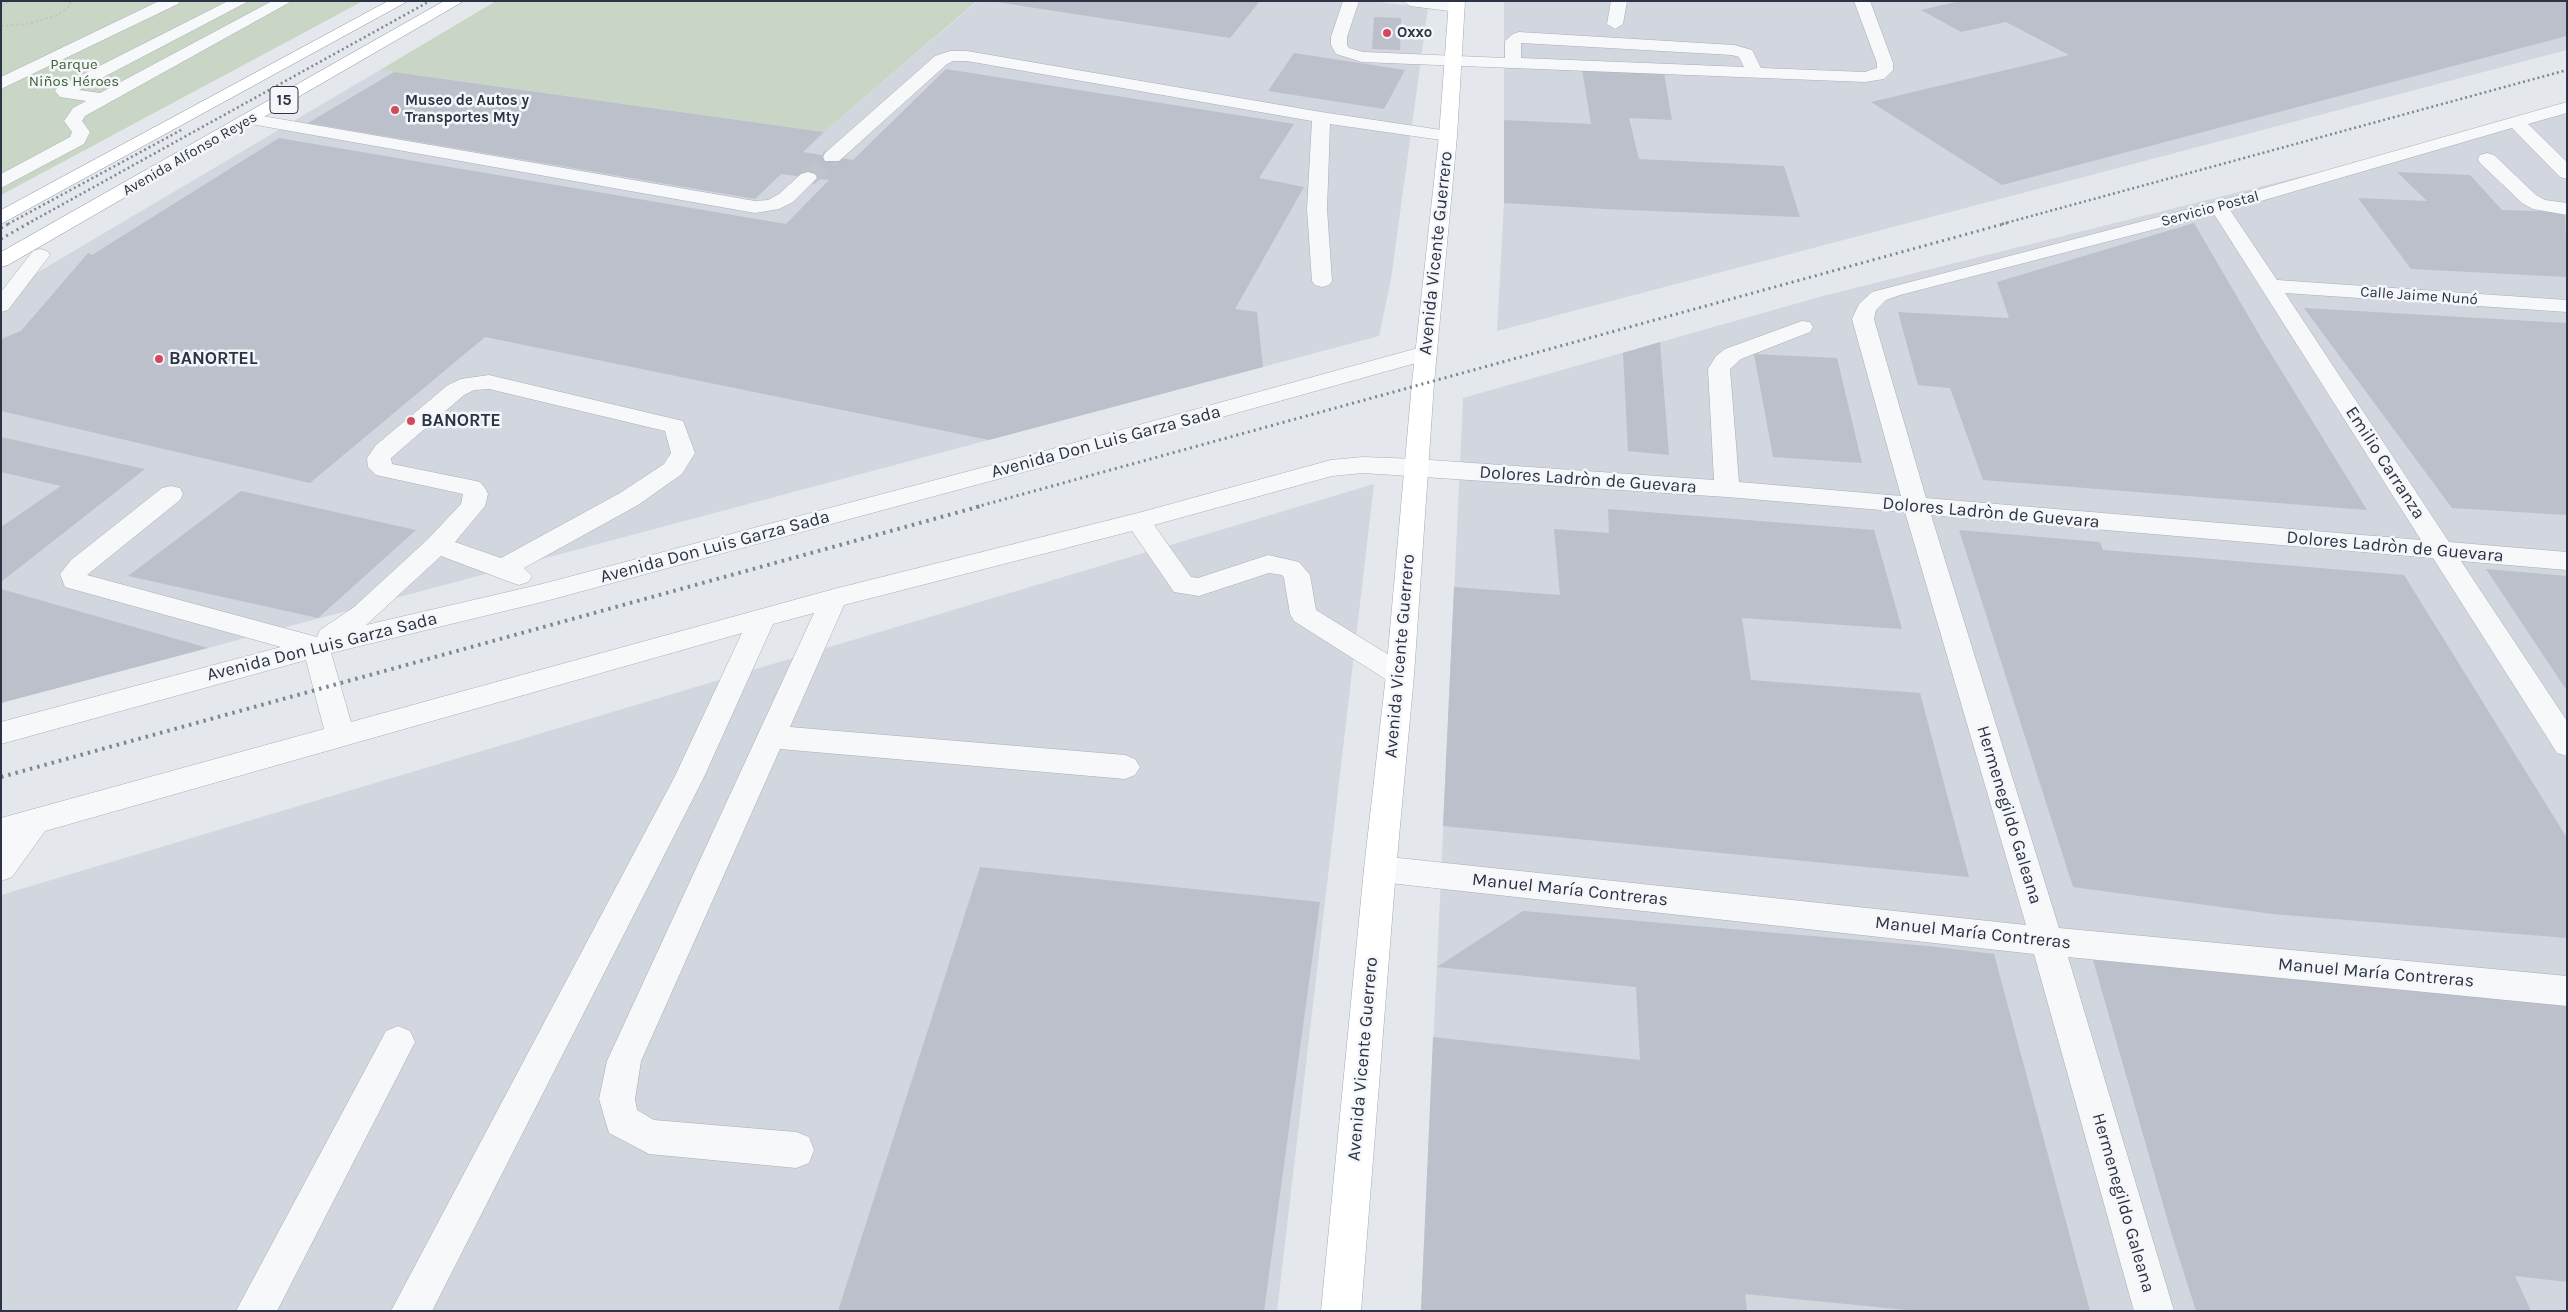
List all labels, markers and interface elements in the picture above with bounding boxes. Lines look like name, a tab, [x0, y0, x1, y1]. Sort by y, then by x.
place label: Oxxo	[1397, 24, 1432, 42]
marker: Oxxo	[1381, 27, 1393, 39]
park label: Parque Niños Héroes	[29, 56, 119, 91]
road number: 15	[270, 86, 298, 114]
place label: Museo de Autos y Transportes Mty	[405, 92, 529, 127]
marker: Museo de Autos y Transportes Mty	[389, 104, 401, 116]
street label: Avenida Alfonso Reyes	[120, 108, 260, 200]
street label: Avenida Vicente Guerrero	[1415, 150, 1457, 356]
street label: Servicio Postal	[2159, 187, 2261, 231]
street label: Calle Jaime Nunó	[2360, 283, 2478, 309]
place label: BANORTEL	[169, 348, 258, 370]
marker: BANORTEL	[153, 353, 165, 365]
street label: Avenida Don Luis Garza Sada	[989, 401, 1223, 483]
street label: Emilio Carranza	[2341, 403, 2429, 523]
place label: BANORTE	[421, 410, 501, 432]
marker: BANORTE	[405, 415, 417, 427]
street label: Dolores Ladròn de Guevara	[1479, 462, 1697, 498]
street label: Dolores Ladròn de Guevara	[1882, 493, 2100, 533]
street label: Avenida Don Luis Garza Sada	[598, 506, 832, 588]
street label: Dolores Ladròn de Guevara	[2286, 527, 2504, 567]
street label: Avenida Vicente Guerrero	[1380, 553, 1420, 759]
street label: Avenida Don Luis Garza Sada	[205, 608, 439, 686]
street label: Hermenegildo Galeana	[1972, 723, 2046, 907]
street label: Manuel María Contreras	[1471, 869, 1669, 911]
street label: Manuel María Contreras	[1874, 912, 2072, 954]
street label: Manuel María Contreras	[2277, 954, 2475, 992]
street label: Avenida Vicente Guerrero	[1343, 956, 1383, 1162]
street label: Hermenegildo Galeana	[2087, 1111, 2159, 1295]

